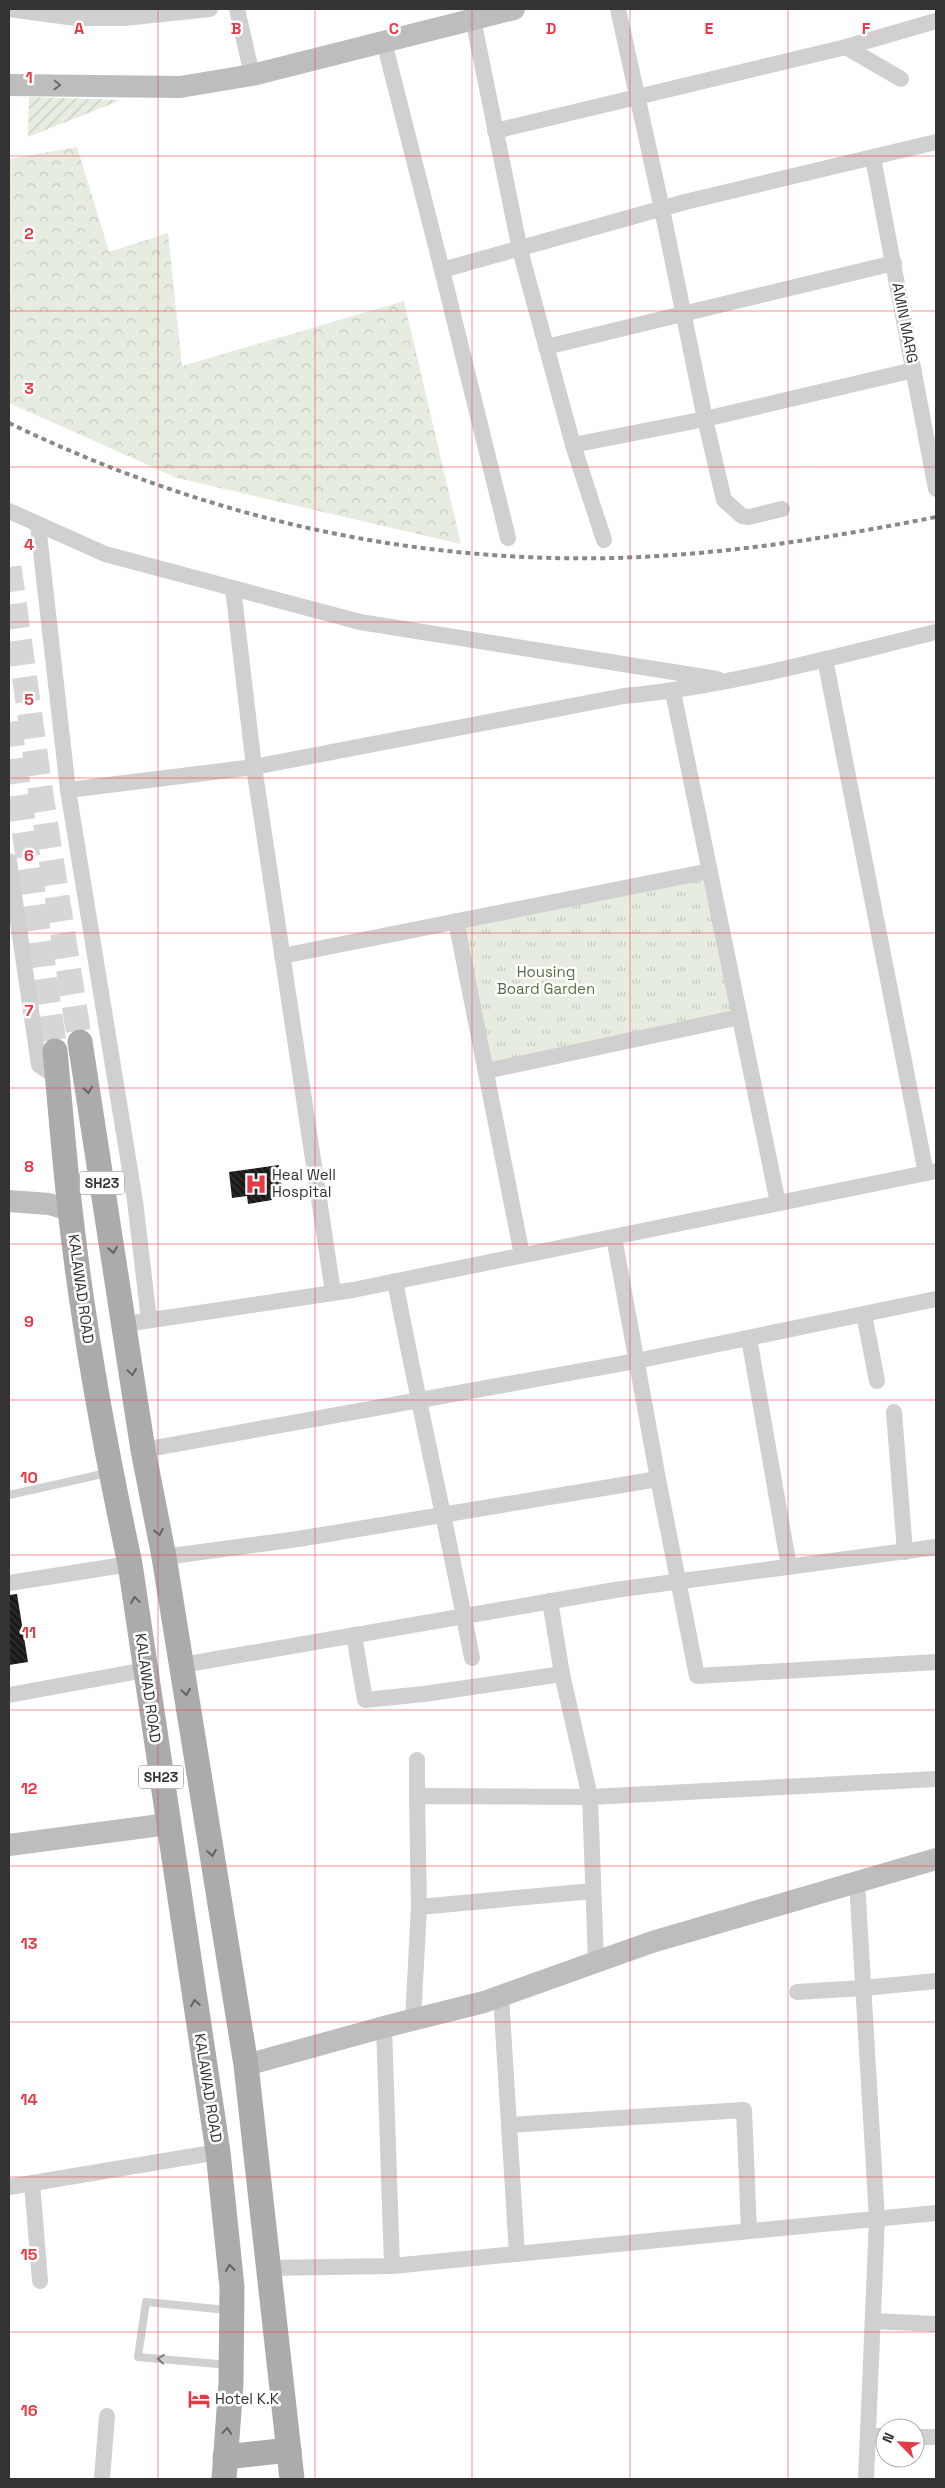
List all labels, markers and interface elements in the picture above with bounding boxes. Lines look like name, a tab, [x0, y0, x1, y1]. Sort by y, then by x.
text: A	[74, 18, 84, 39]
text: B	[231, 18, 241, 39]
text: C	[389, 18, 399, 39]
text: D	[546, 18, 556, 39]
text: E	[705, 18, 714, 39]
text: F	[862, 18, 871, 39]
text: 1	[25, 67, 33, 88]
one-way arrow	[54, 80, 62, 90]
text: 2	[24, 223, 34, 244]
street label: AMIN MARG	[888, 281, 923, 365]
text: 3	[24, 378, 34, 399]
text: 4	[24, 534, 34, 555]
text: 5	[24, 689, 34, 710]
text: 6	[24, 845, 34, 866]
park label: Housing Board Garden	[497, 962, 595, 998]
text: 7	[25, 1000, 34, 1021]
one-way arrow	[82, 1085, 92, 1094]
text: 8	[24, 1156, 34, 1177]
place label: Heal Well Hospital	[272, 1165, 336, 1201]
hospital icon: Heal Well Hospital	[243, 1171, 269, 1197]
road number: SH23	[80, 1172, 124, 1194]
street label: KALAWAD ROAD	[64, 1233, 99, 1345]
one-way arrow	[108, 1246, 118, 1255]
text: 9	[24, 1311, 34, 1332]
one-way arrow	[126, 1368, 137, 1376]
text: 10	[20, 1467, 38, 1488]
one-way arrow	[153, 1528, 164, 1536]
one-way arrow	[131, 1596, 141, 1604]
text: 11	[22, 1622, 36, 1643]
street label: KALAWAD ROAD	[131, 1632, 166, 1744]
one-way arrow	[181, 1688, 191, 1697]
road number: SH23	[138, 1765, 184, 1788]
text: 12	[21, 1778, 37, 1799]
one-way arrow	[206, 1848, 216, 1857]
text: 13	[21, 1933, 38, 1954]
one-way arrow	[190, 1999, 201, 2007]
street label: KALAWAD ROAD	[190, 2032, 227, 2144]
text: 14	[20, 2089, 38, 2110]
text: 15	[21, 2244, 38, 2265]
one-way arrow	[224, 2264, 235, 2272]
one-way arrow	[157, 2354, 165, 2365]
hotel icon: Hotel K.K	[186, 2386, 212, 2412]
place label: Hotel K.K	[215, 2389, 279, 2408]
text: 16	[20, 2400, 38, 2421]
north arrow	[875, 2418, 925, 2468]
one-way arrow	[221, 2426, 232, 2434]
text: N	[878, 2430, 898, 2446]

